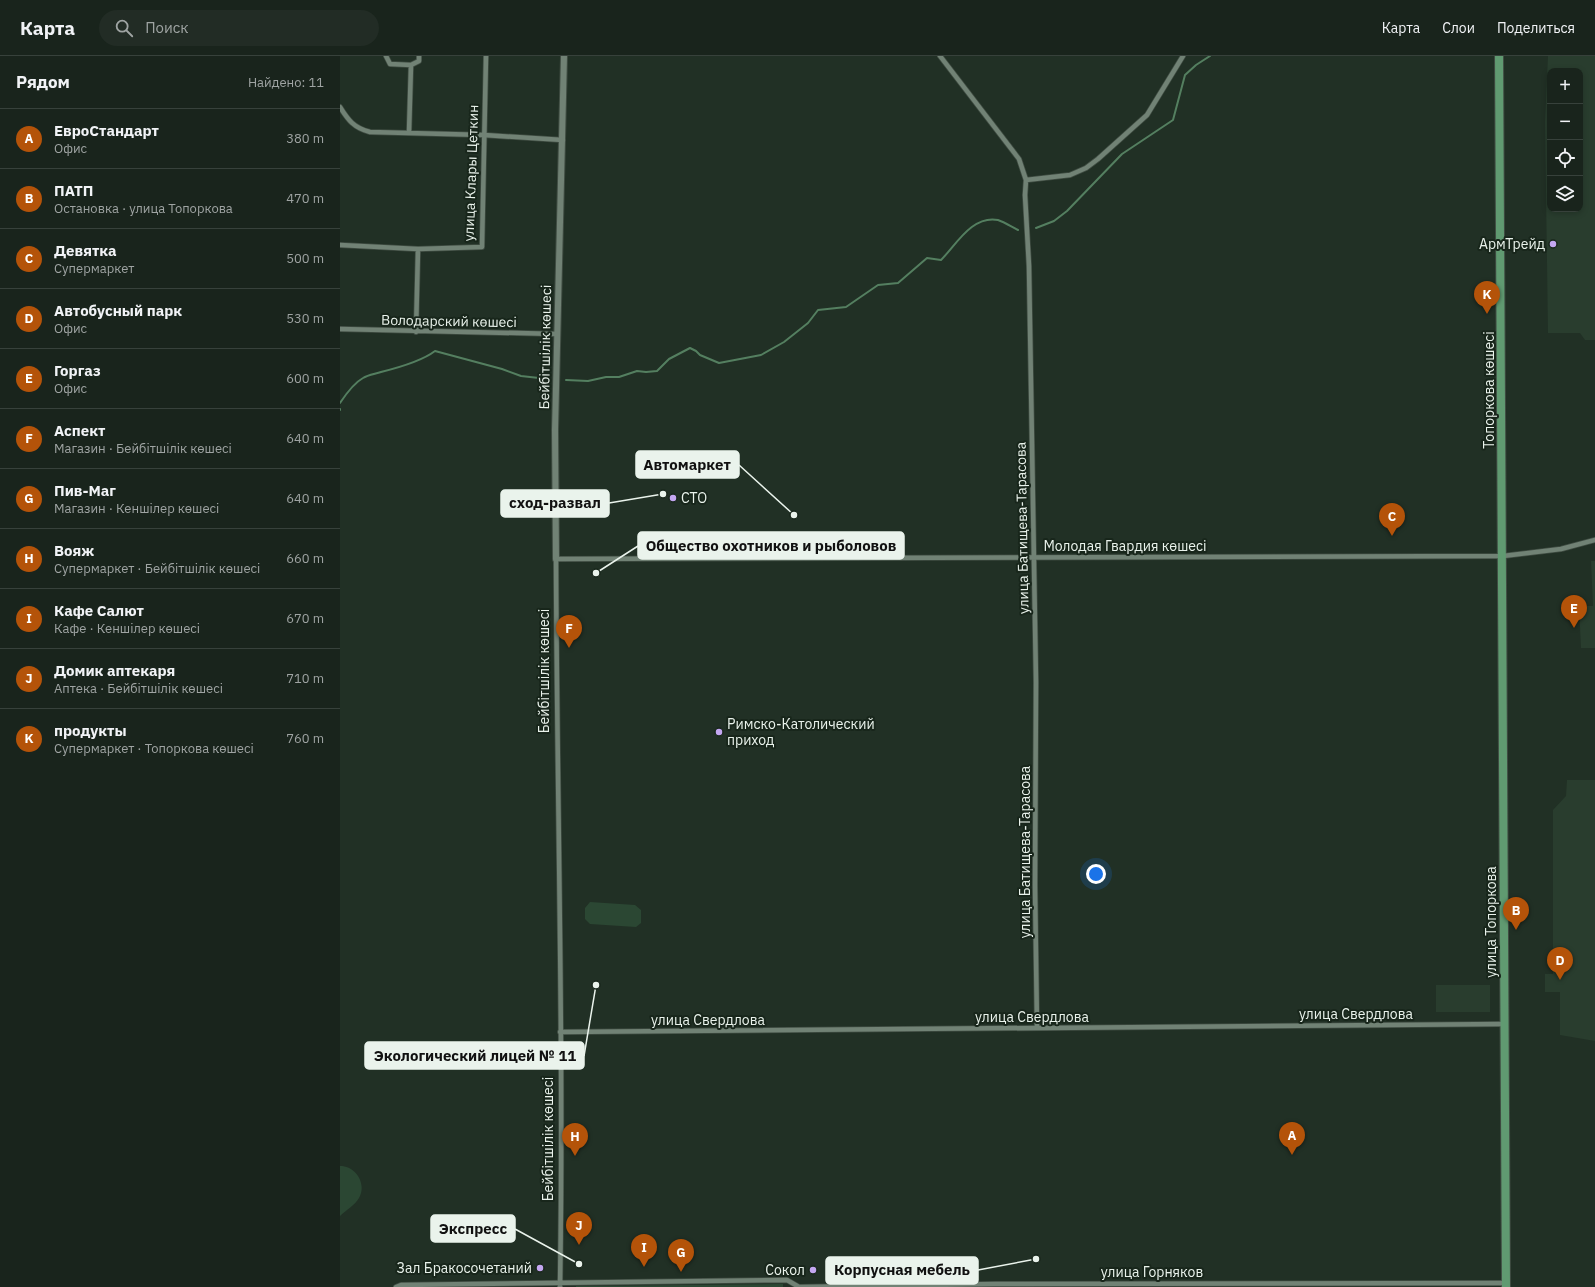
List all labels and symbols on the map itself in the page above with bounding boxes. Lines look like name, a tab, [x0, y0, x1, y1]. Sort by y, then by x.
street label: улица Клары Цеткин	[460, 104, 482, 242]
place label: АрмТрейд	[1479, 235, 1545, 253]
marker: АрмТрейд	[1548, 239, 1558, 249]
pin: K	[1474, 281, 1500, 314]
street label: Бейбітшілік көшесі	[535, 285, 555, 409]
street label: Володарский көшесі	[381, 311, 517, 331]
street label: Топоркова көшесі	[1480, 331, 1498, 449]
street label: улица Батищева-Тарасова	[1011, 441, 1033, 614]
callout: Автомаркет	[636, 451, 739, 478]
text: Автомаркет	[643, 455, 731, 474]
place label: СТО	[681, 489, 707, 507]
callout: сход-развал	[501, 490, 609, 517]
text: сход-развал	[509, 493, 601, 512]
marker: СТО	[668, 493, 678, 503]
pin: C	[1379, 503, 1405, 536]
callout: Общество охотников и рыболовов	[638, 532, 904, 559]
text: Общество охотников и рыболовов	[646, 536, 897, 555]
street label: Молодая Гвардия көшесі	[1043, 537, 1207, 555]
pin: E	[1561, 595, 1587, 628]
street label: Бейбітшілік көшесі	[535, 609, 553, 733]
pin: F	[556, 615, 582, 648]
place label: Римско-Католический приход	[727, 715, 875, 749]
marker: Римско-Католический приход	[714, 727, 724, 737]
street label: улица Батищева-Тарасова	[1016, 765, 1034, 938]
your location	[1086, 864, 1106, 884]
street label: улица Топоркова	[1482, 866, 1500, 978]
pin: B	[1503, 897, 1529, 930]
pin: D	[1547, 947, 1573, 980]
street label: улица Свердлова	[1299, 1005, 1413, 1023]
street label: улица Свердлова	[975, 1008, 1089, 1026]
street label: улица Свердлова	[651, 1011, 765, 1029]
callout: Экологический лицей № 11	[365, 1042, 584, 1069]
text: Экологический лицей № 11	[374, 1046, 576, 1065]
street label: Бейбітшілік көшесі	[539, 1077, 557, 1201]
pin: A	[1279, 1122, 1305, 1155]
pin: H	[562, 1123, 588, 1156]
pin: J	[566, 1212, 592, 1245]
callout: Экспресс	[431, 1215, 515, 1242]
text: Экспресс	[439, 1219, 507, 1238]
pin: I	[631, 1234, 657, 1267]
pin: G	[668, 1239, 694, 1272]
callout: Корпусная мебель	[826, 1257, 978, 1284]
place label: Зал Бракосочетаний	[397, 1259, 532, 1277]
text: Корпусная мебель	[834, 1260, 971, 1279]
place label: Сокол	[765, 1261, 805, 1279]
marker: Зал Бракосочетаний	[535, 1263, 545, 1273]
street label: улица Горняков	[1101, 1263, 1203, 1281]
marker: Сокол	[808, 1265, 818, 1275]

